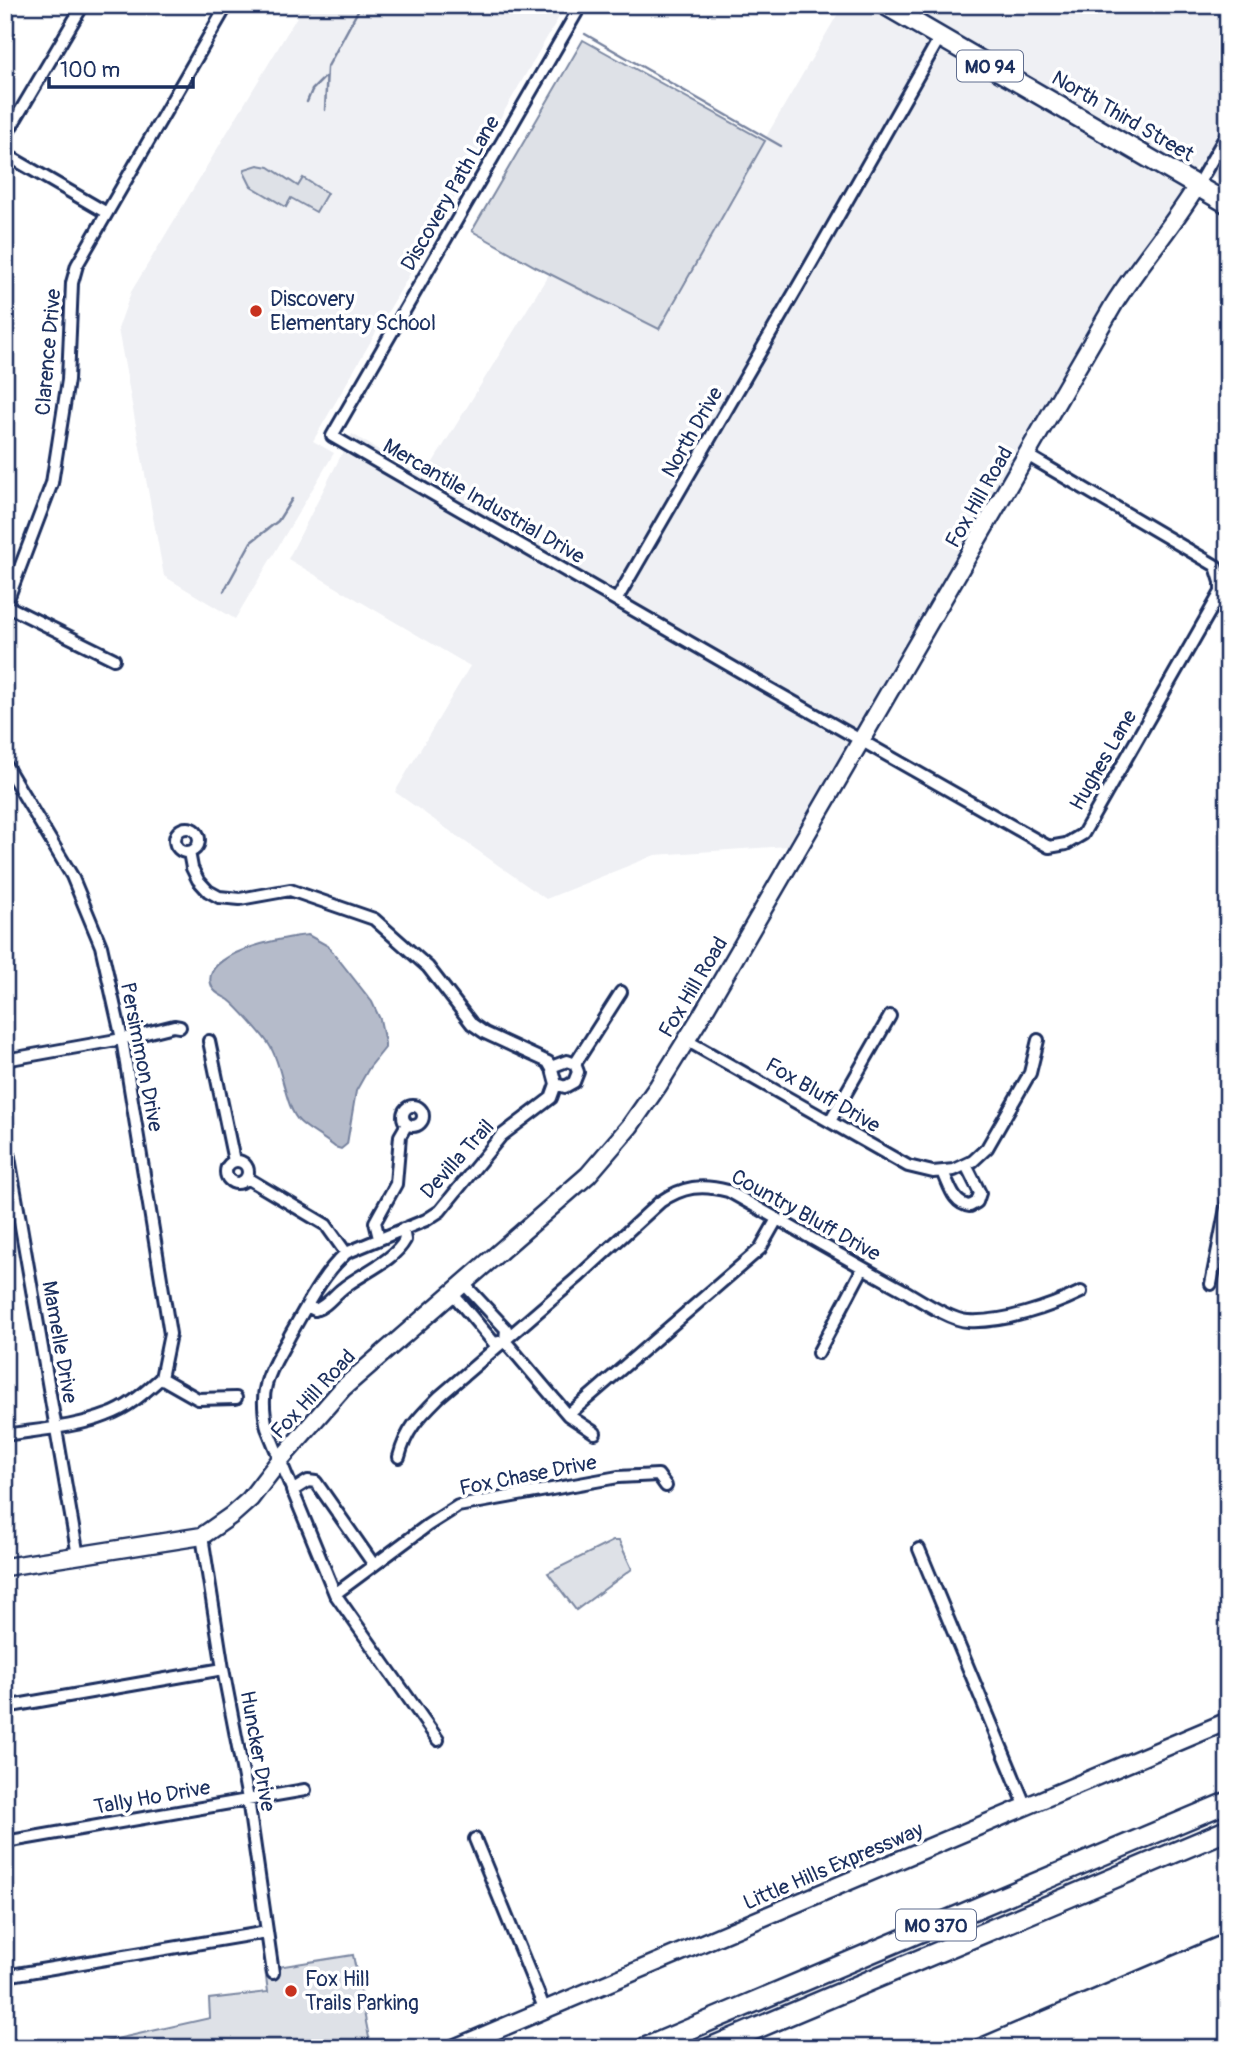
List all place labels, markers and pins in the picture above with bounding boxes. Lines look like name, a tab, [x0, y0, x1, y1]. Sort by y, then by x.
place label: Discovery Elementary School	[270, 286, 436, 337]
marker: Discovery Elementary School	[248, 303, 264, 319]
place label: Fox Hill Trails Parking	[305, 1966, 419, 2017]
marker: Fox Hill Trails Parking	[283, 1983, 299, 1999]

